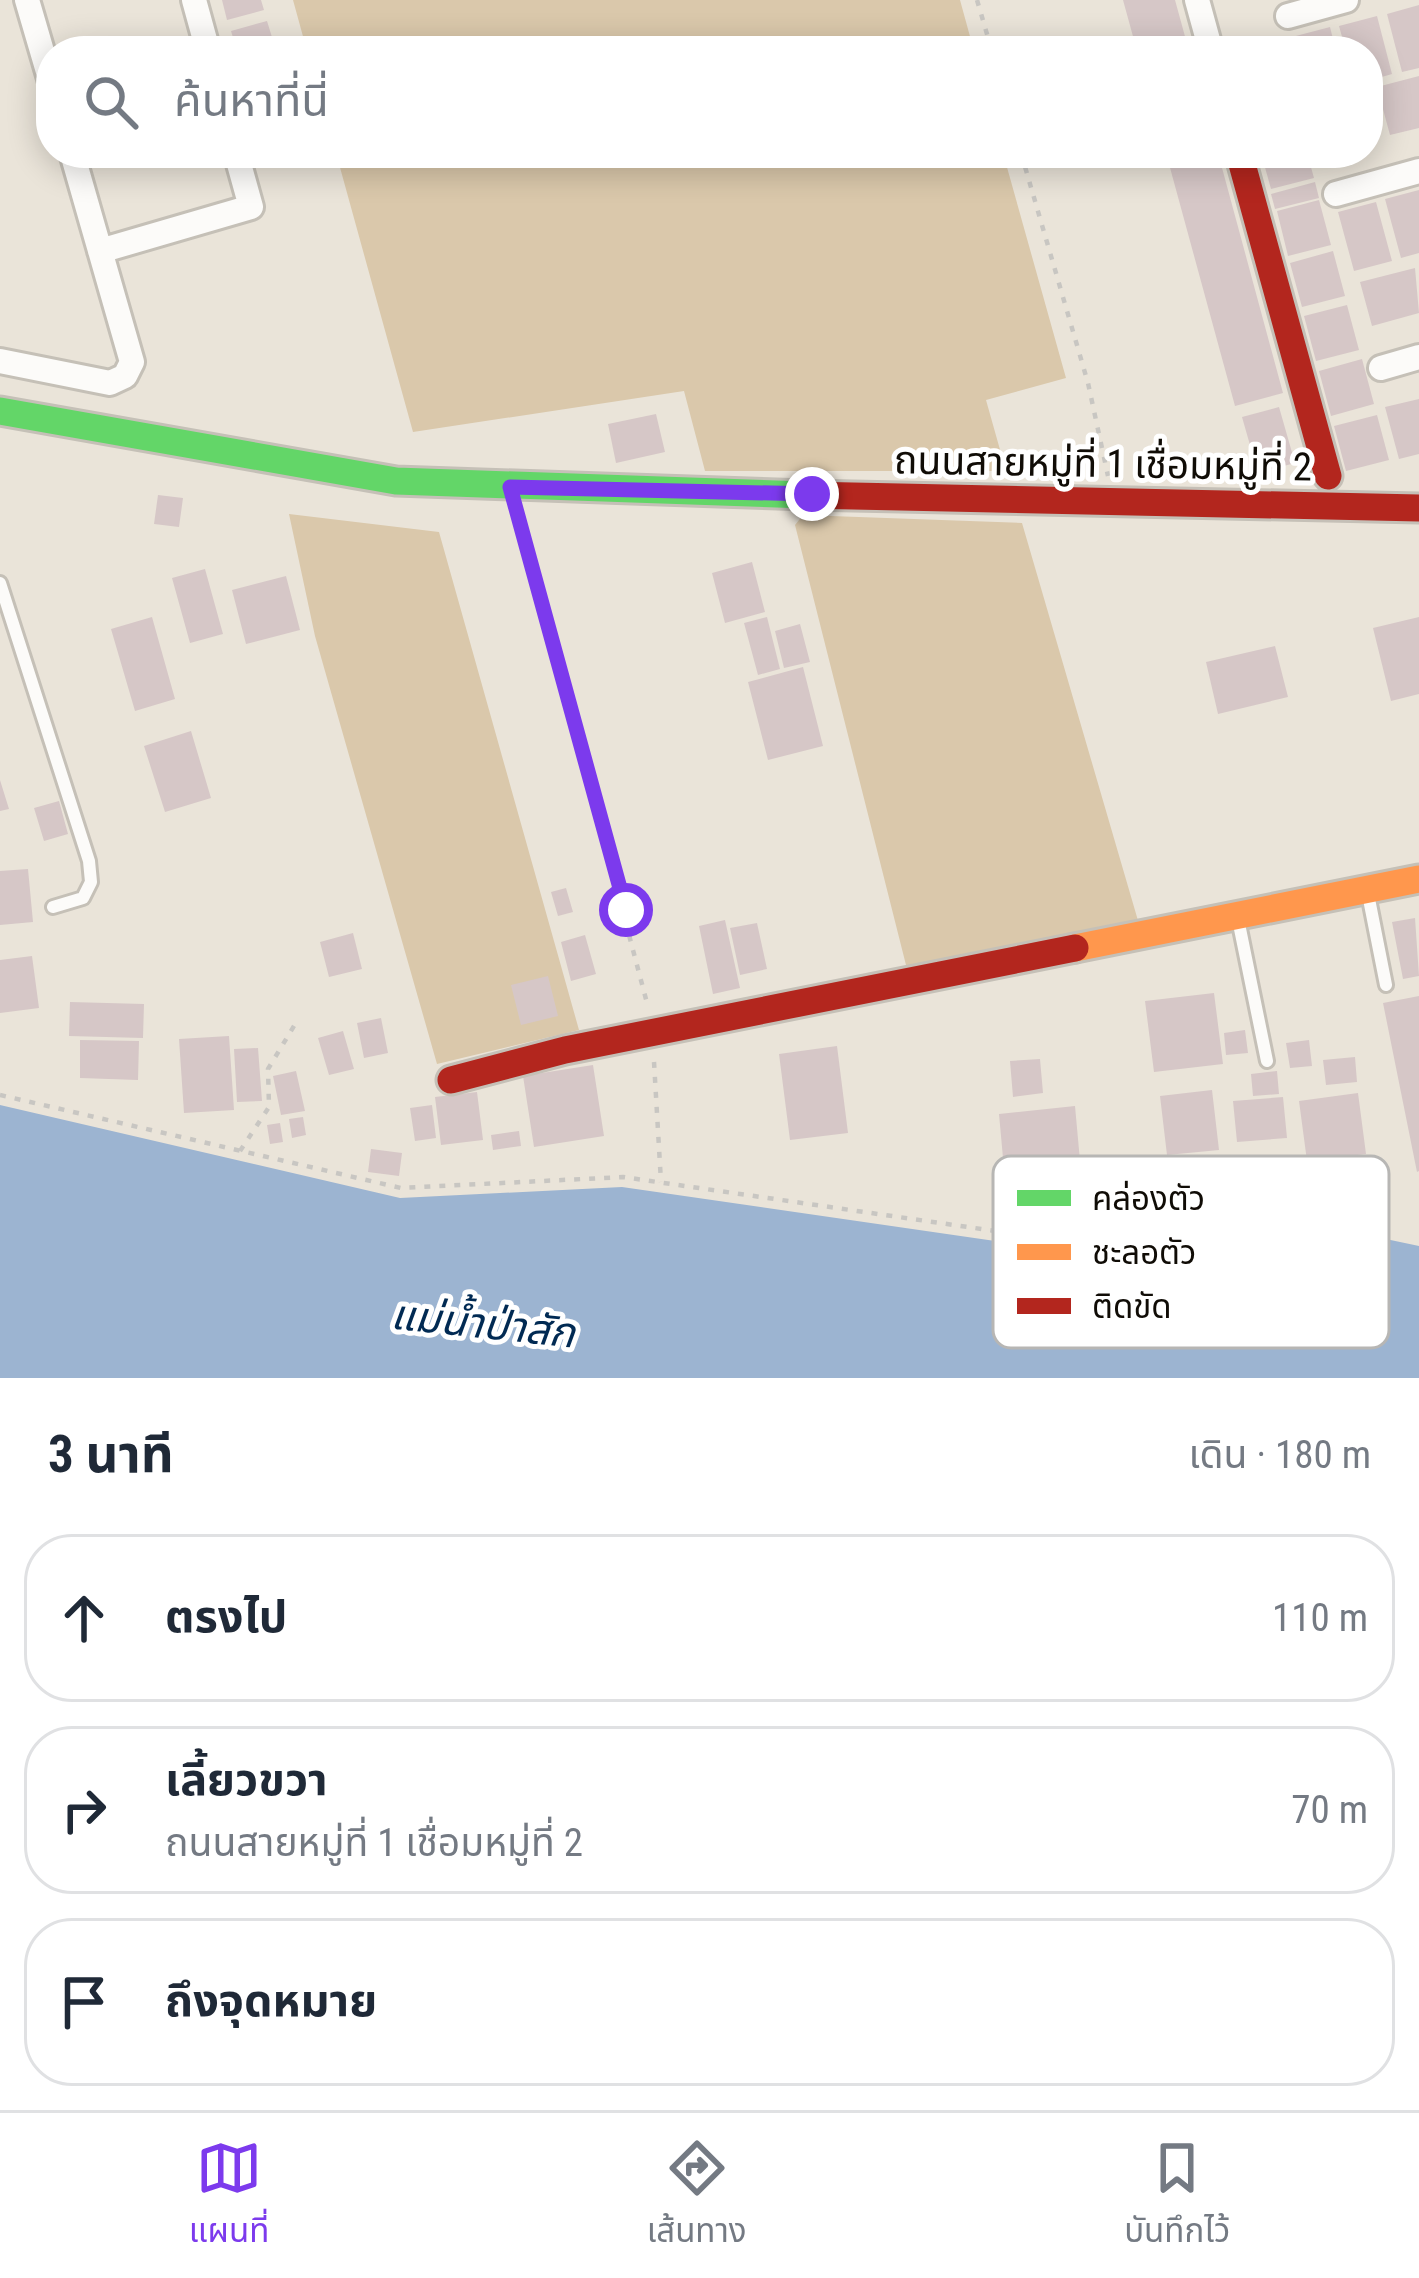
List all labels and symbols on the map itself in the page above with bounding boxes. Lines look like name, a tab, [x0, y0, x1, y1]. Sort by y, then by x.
street label: ถนนสายหมู่ที่ 1 เชื่อมหมู่ที่ 2	[894, 433, 1312, 491]
route end	[785, 467, 839, 521]
route start	[599, 883, 653, 937]
legend	[993, 1156, 1389, 1348]
text: คล่องตัว	[1092, 1179, 1205, 1218]
text: ชะลอตัว	[1092, 1233, 1196, 1272]
water label: แม่น้ำป่าสัก	[389, 1286, 579, 1358]
text: ติดขัด	[1092, 1287, 1172, 1326]

